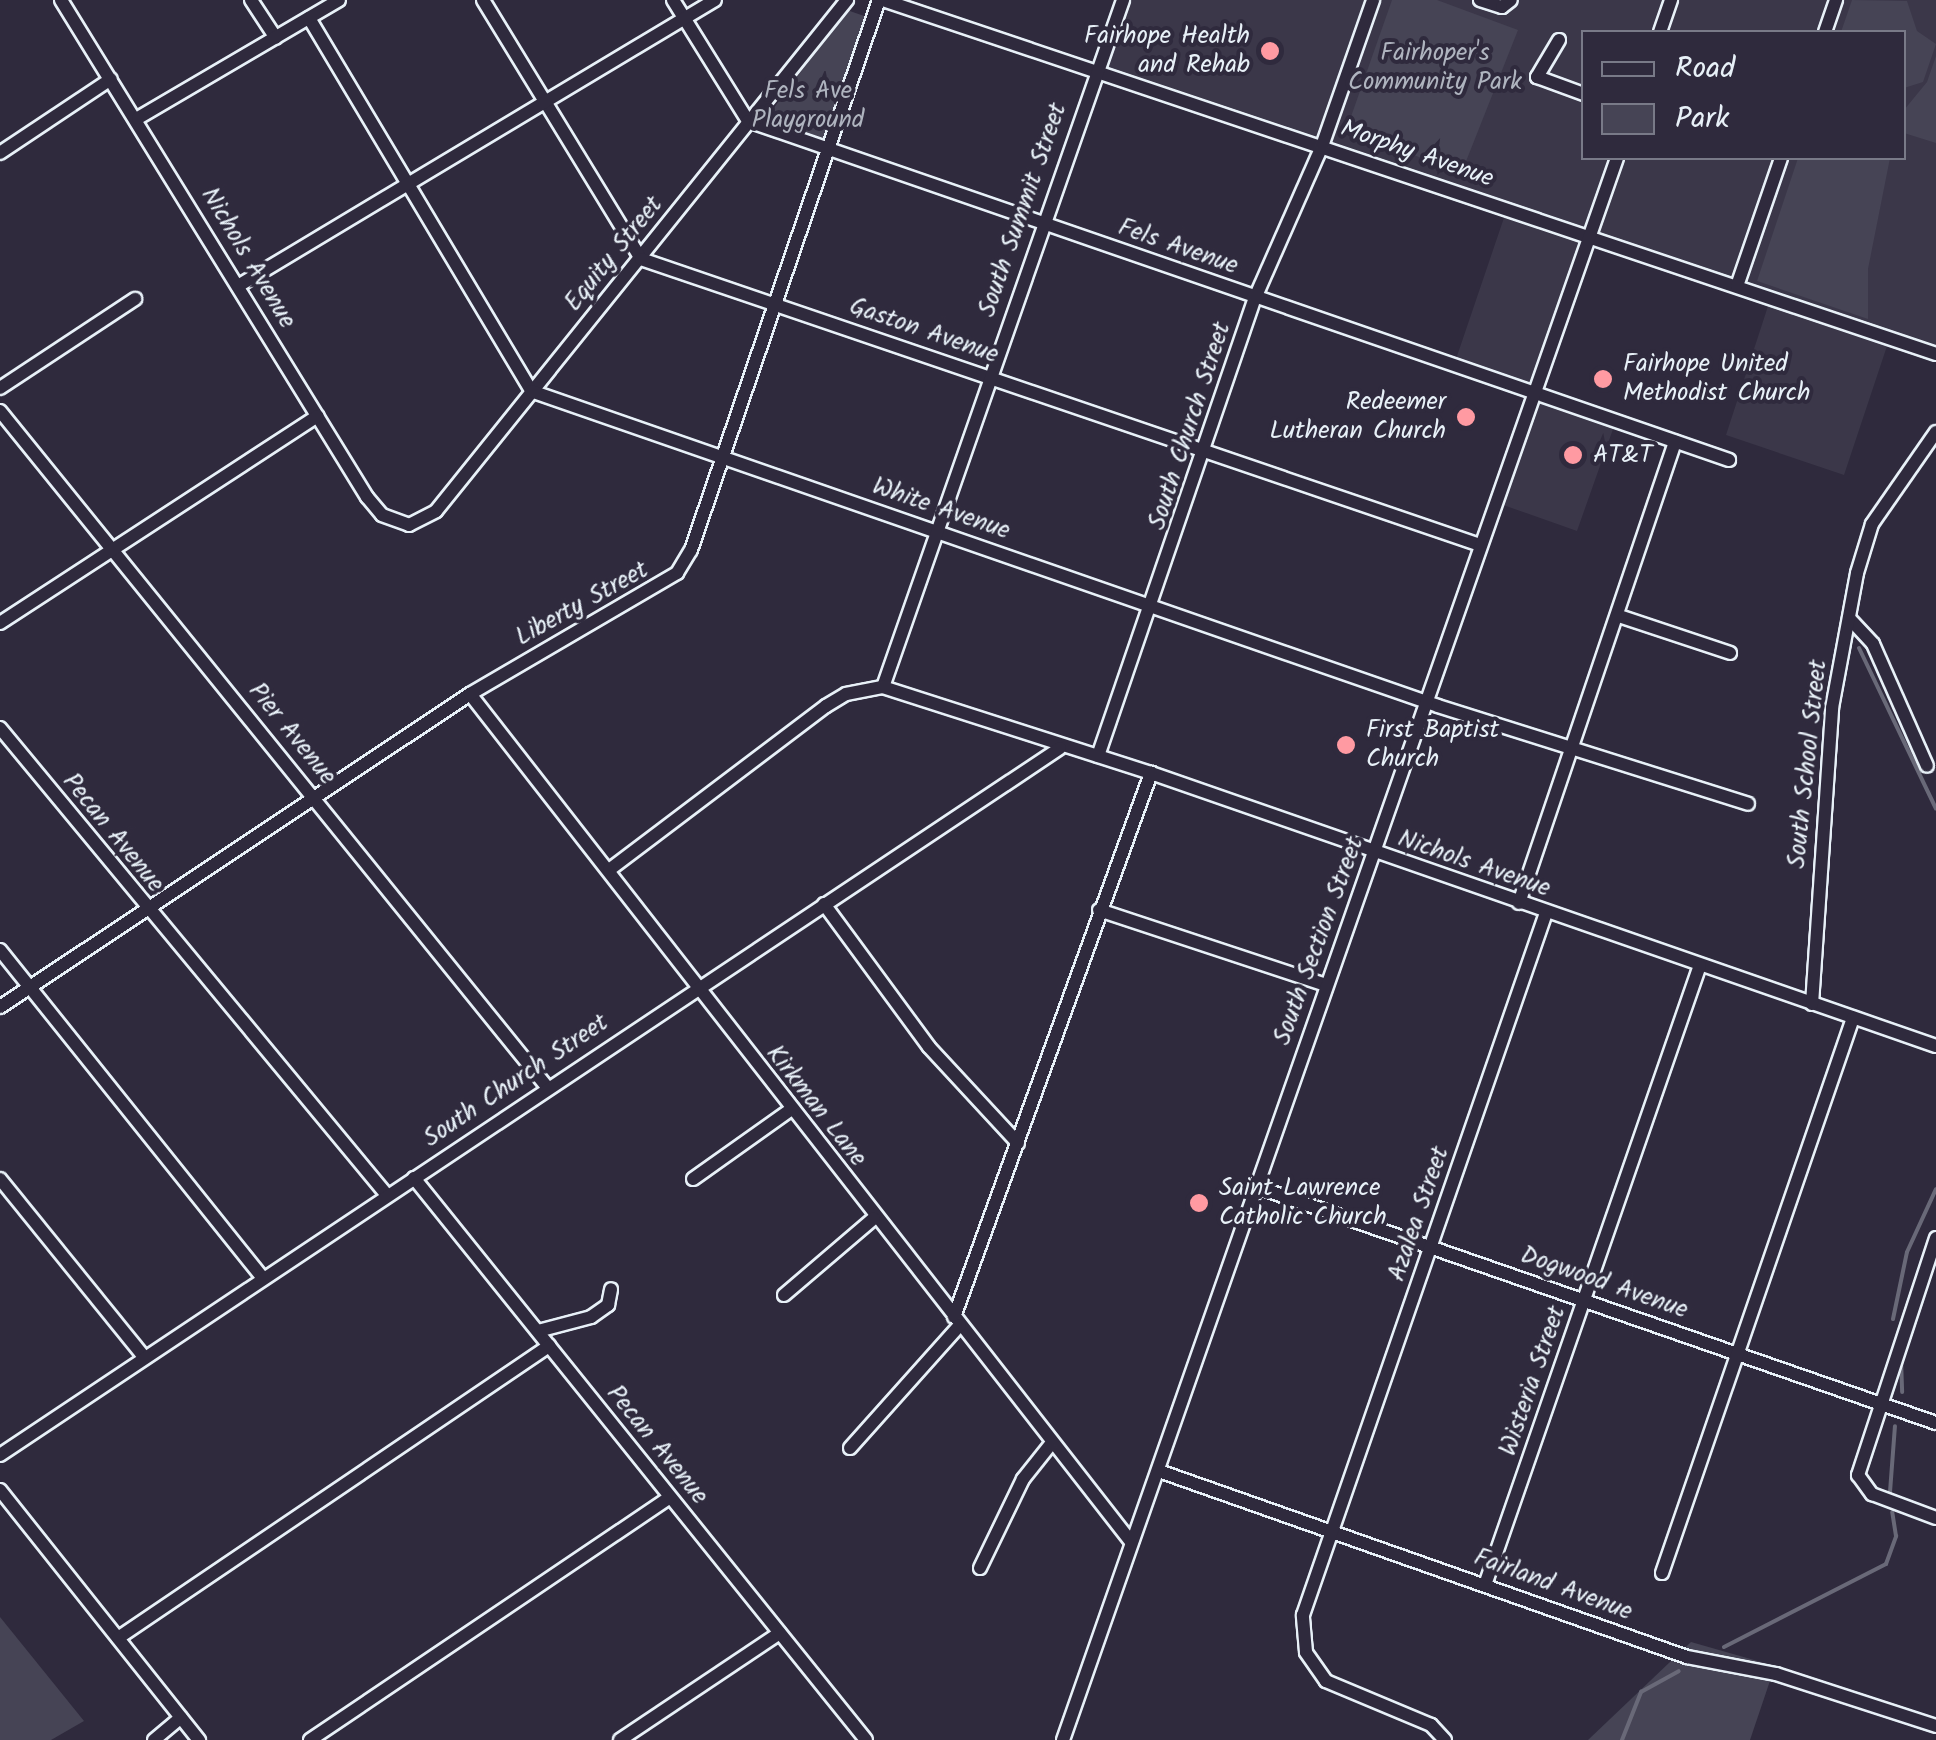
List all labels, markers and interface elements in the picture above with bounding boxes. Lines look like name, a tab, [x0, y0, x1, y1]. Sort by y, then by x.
place label: Fairhope Health and Rehab	[1084, 22, 1250, 81]
legend	[1581, 30, 1906, 160]
park label: Fairhoper's Community Park	[1348, 39, 1522, 98]
marker: Fairhope Health and Rehab	[1259, 40, 1281, 62]
text: Road	[1675, 45, 1735, 93]
park label: Fels Ave Playground	[752, 77, 864, 136]
text: Park	[1675, 95, 1729, 143]
street label: South Summit Street	[972, 99, 1074, 321]
street label: Morphy Avenue	[1336, 114, 1498, 194]
street label: Nichols Avenue	[194, 182, 302, 334]
street label: Equity Street	[559, 190, 669, 318]
street label: Fels Avenue	[1114, 213, 1242, 281]
street label: Gaston Avenue	[846, 291, 1002, 371]
street label: South Church Street	[1142, 318, 1238, 534]
place label: Fairhope United Methodist Church	[1623, 350, 1810, 409]
marker: Fairhope United Methodist Church	[1592, 368, 1614, 390]
place label: Redeemer Lutheran Church	[1269, 388, 1446, 447]
marker: Redeemer Lutheran Church	[1455, 406, 1477, 428]
place label: AT&T	[1593, 440, 1653, 470]
marker: AT&T	[1562, 444, 1584, 466]
street label: White Avenue	[868, 471, 1014, 547]
street label: Liberty Street	[510, 555, 654, 653]
street label: South School Street	[1782, 658, 1834, 870]
street label: Pier Avenue	[242, 677, 342, 791]
place label: First Baptist Church	[1366, 716, 1499, 775]
marker: First Baptist Church	[1335, 734, 1357, 756]
street label: Pecan Avenue	[56, 767, 170, 899]
street label: Nichols Avenue	[1394, 824, 1554, 904]
street label: South Section Street	[1267, 833, 1371, 1049]
street label: South Church Street	[418, 1008, 614, 1154]
street label: Kirkman Lane	[759, 1039, 873, 1173]
street label: Azalea Street	[1382, 1143, 1456, 1285]
place label: Saint Lawrence Catholic Church	[1219, 1174, 1387, 1233]
marker: Saint Lawrence Catholic Church	[1188, 1192, 1210, 1214]
street label: Dogwood Avenue	[1516, 1240, 1692, 1326]
street label: Wisteria Street	[1493, 1302, 1573, 1460]
street label: Pecan Avenue	[600, 1379, 714, 1511]
street label: Fairland Avenue	[1470, 1542, 1636, 1628]

